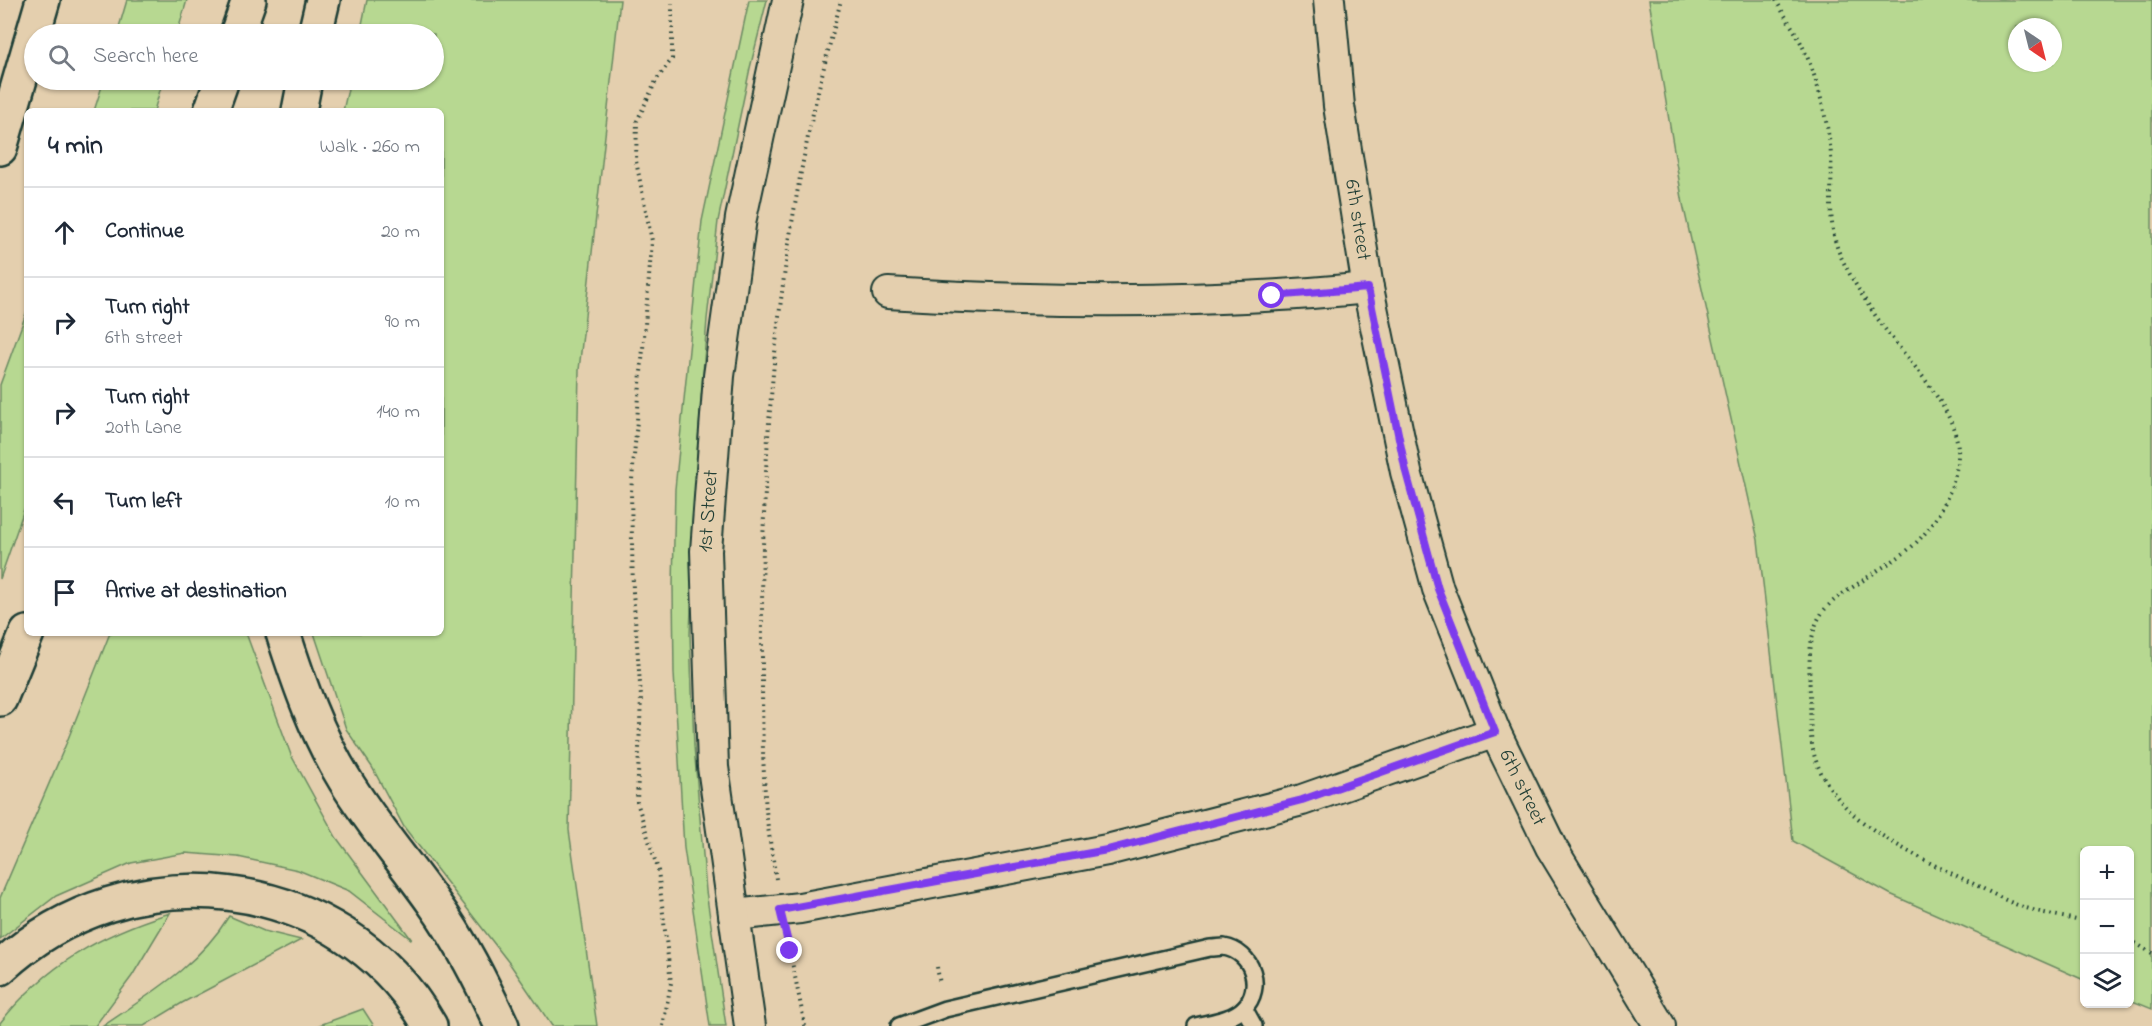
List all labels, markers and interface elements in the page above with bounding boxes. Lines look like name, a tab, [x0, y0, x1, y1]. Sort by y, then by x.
north arrow	[2008, 18, 2062, 72]
search box	[24, 24, 444, 90]
icon: search	[45, 41, 78, 74]
text: Search here	[93, 41, 198, 73]
text: 4 min	[48, 128, 103, 166]
text: Walk · 260 m	[319, 133, 420, 162]
street label: 6th street	[1336, 177, 1378, 263]
icon: ahead	[48, 216, 81, 249]
text: Continue	[105, 216, 184, 248]
text: 20 m	[381, 218, 420, 247]
route start	[1258, 282, 1284, 308]
text: Turn right	[105, 292, 190, 324]
icon: right	[48, 306, 81, 339]
text: 90 m	[385, 308, 420, 337]
text: 6th street	[105, 324, 183, 353]
text: Turn right	[105, 382, 190, 414]
icon: right	[48, 396, 81, 429]
text: 140 m	[376, 398, 420, 427]
text: 20th Lane	[105, 414, 182, 443]
street label: 1st Street	[691, 469, 727, 553]
icon: left	[48, 486, 81, 519]
text: Turn left	[105, 486, 182, 518]
text: 10 m	[384, 488, 420, 517]
icon: arrive	[48, 576, 81, 609]
text: Arrive at destination	[105, 576, 287, 608]
street label: 6th street	[1491, 745, 1553, 831]
map controls	[2080, 846, 2134, 1008]
button: +	[2080, 846, 2134, 900]
button: −	[2080, 900, 2134, 954]
route end	[776, 937, 802, 963]
button: layers	[2080, 954, 2134, 1008]

